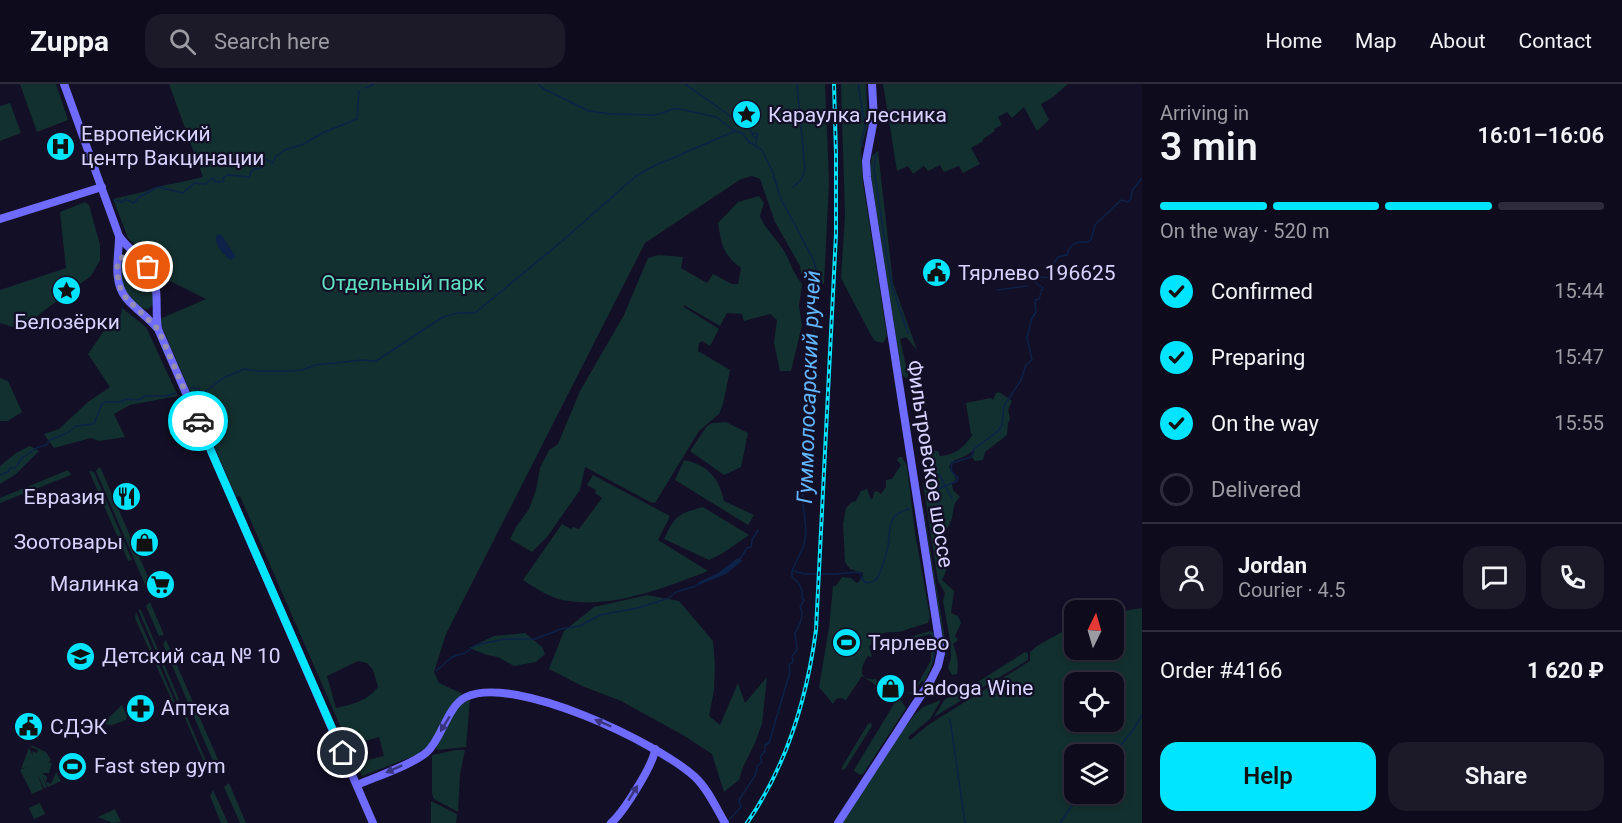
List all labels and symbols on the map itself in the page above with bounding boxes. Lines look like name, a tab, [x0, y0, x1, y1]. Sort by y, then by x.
place icon: Караулка лесника	[731, 99, 763, 131]
place label: Караулка лесника	[768, 103, 947, 127]
place label: Европейский центр Вакцинации	[81, 122, 264, 170]
hospital icon: Европейский центр Вакцинации	[44, 130, 76, 162]
pin	[122, 241, 173, 292]
public building icon: Тярлево 196625	[921, 257, 953, 289]
place label: Тярлево 196625	[958, 261, 1116, 285]
water label: Гуммолосарский ручей	[792, 270, 825, 504]
park label: Отдельный парк	[321, 271, 485, 295]
place icon: Белозёрки	[51, 275, 83, 307]
place label: Белозёрки	[14, 310, 120, 334]
street label: Фильтровское шоссе	[902, 359, 958, 569]
courier	[168, 391, 228, 451]
restaurant icon: Евразия	[110, 481, 142, 513]
place label: Евразия	[24, 485, 105, 509]
shop icon: Зоотовары	[128, 526, 160, 558]
place label: Зоотовары	[14, 530, 123, 554]
supermarket icon: Малинка	[144, 568, 176, 600]
place label: Малинка	[50, 572, 139, 596]
north arrow	[1064, 600, 1124, 660]
sports icon: Тярлево	[831, 627, 863, 659]
place label: Тярлево	[868, 631, 950, 655]
school or university icon: Детский сад № 10	[65, 640, 97, 672]
place label: Детский сад № 10	[102, 644, 281, 668]
shop icon: Ladoga Wine	[875, 672, 907, 704]
place label: Ladoga Wine	[912, 676, 1033, 700]
pharmacy icon: Аптека	[124, 692, 156, 724]
place label: Аптека	[161, 696, 230, 720]
public building icon: СДЭК	[13, 711, 45, 743]
place label: СДЭК	[50, 715, 108, 739]
one-way arrow	[440, 716, 451, 732]
one-way arrow	[593, 718, 611, 728]
pin	[317, 727, 368, 778]
sports icon: Fast step gym	[57, 750, 89, 782]
place label: Fast step gym	[94, 754, 226, 778]
one-way arrow	[384, 764, 402, 774]
one-way arrow	[628, 784, 638, 801]

